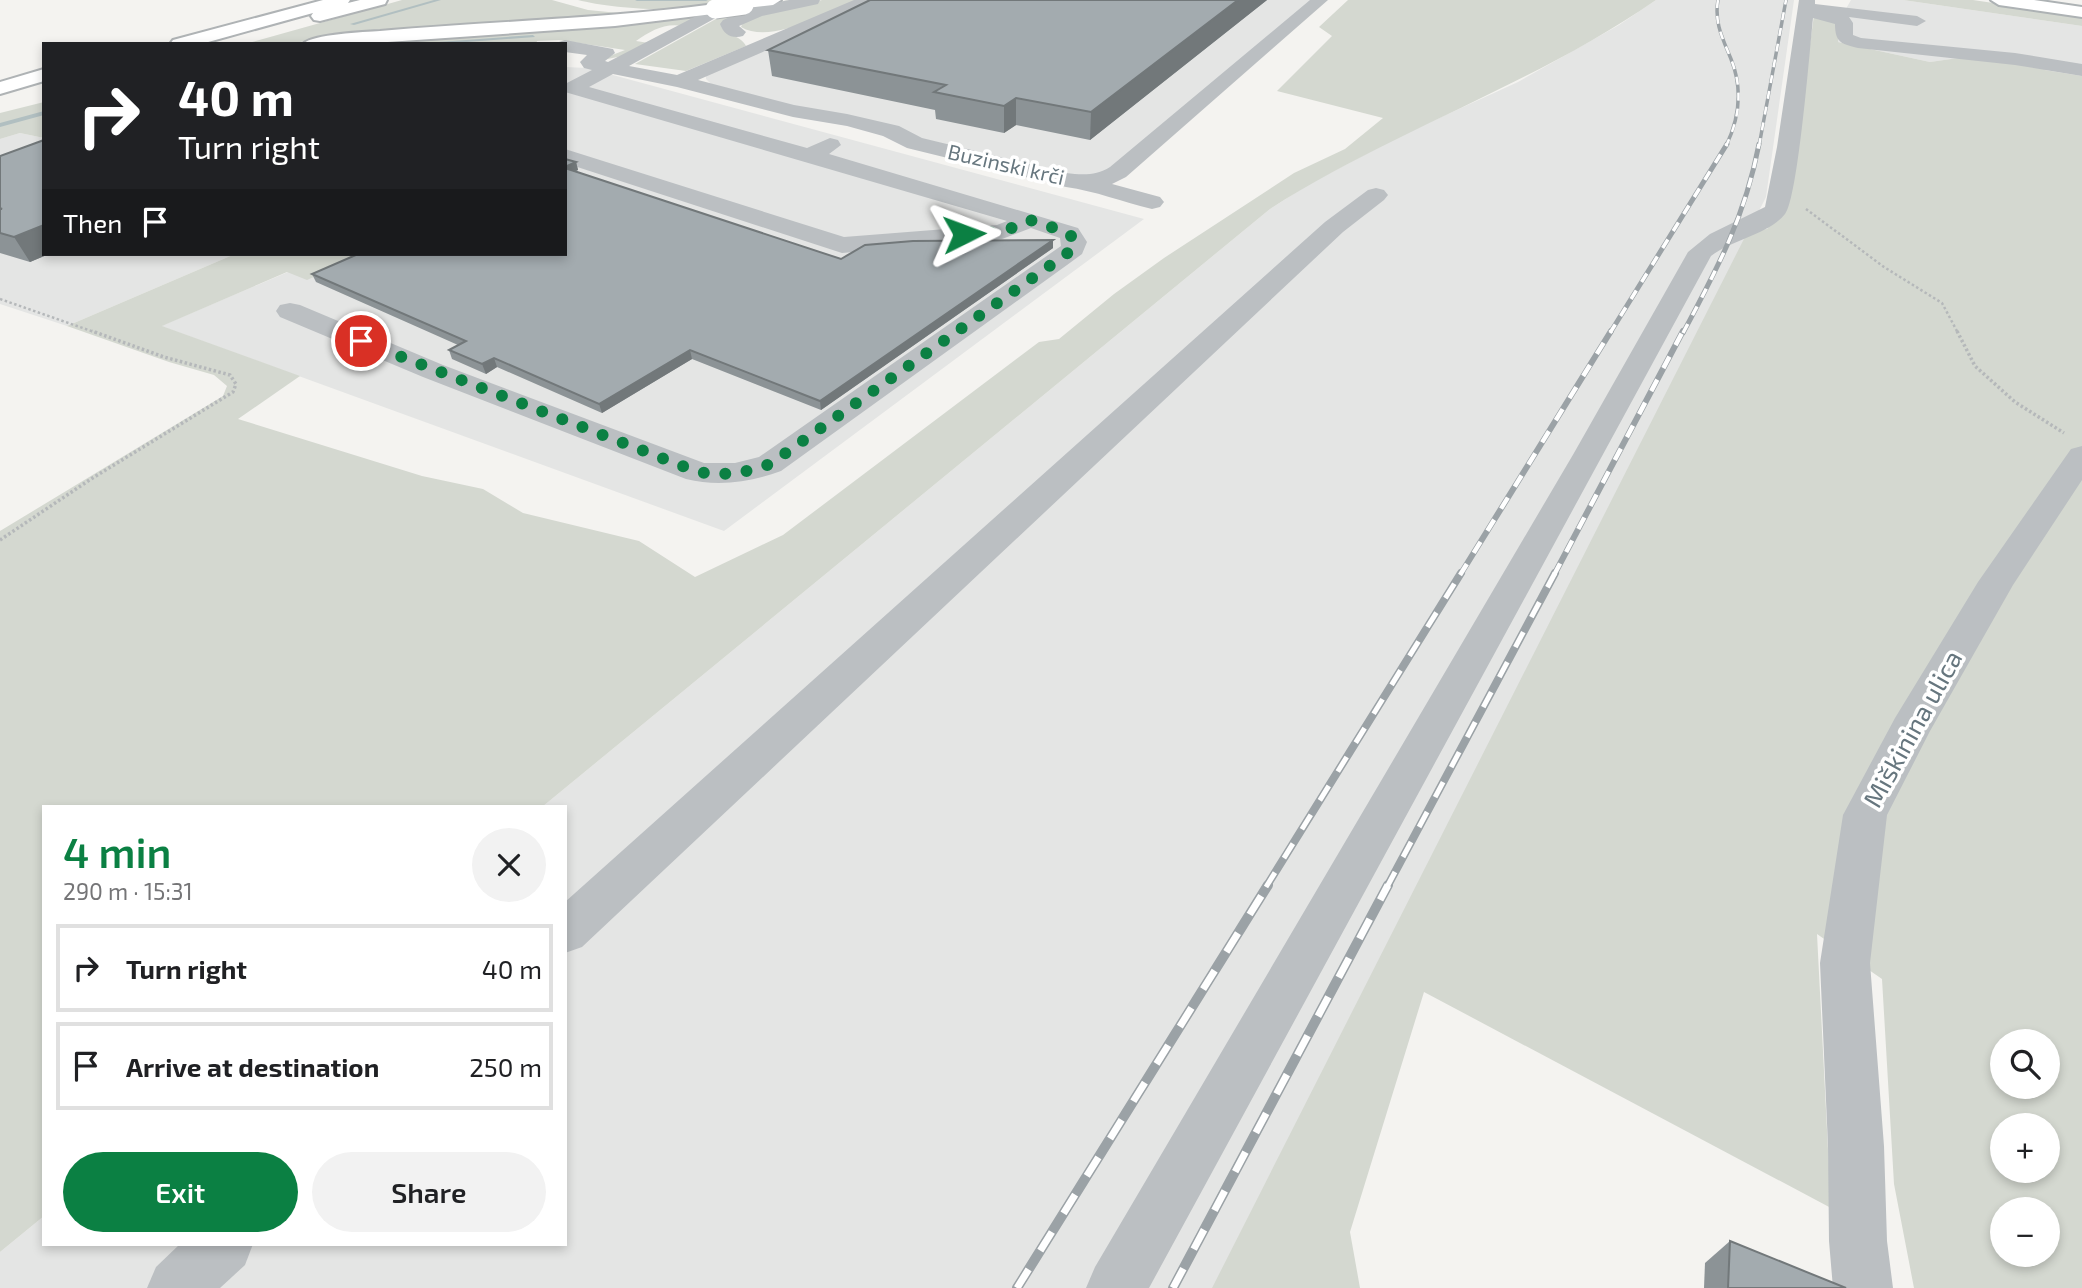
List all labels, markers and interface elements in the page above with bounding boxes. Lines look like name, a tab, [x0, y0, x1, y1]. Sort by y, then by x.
text: 40 m	[178, 67, 294, 126]
icon: right	[63, 70, 154, 161]
text: Turn right	[178, 127, 320, 165]
street label: Buzinski krči	[946, 138, 1067, 189]
position arrow	[927, 197, 1001, 271]
icon: arrive	[136, 203, 174, 241]
text: Then	[63, 207, 122, 238]
pin	[331, 311, 391, 371]
icon: arrive	[342, 322, 380, 360]
street label: Miškinina ulica	[1856, 644, 1968, 812]
text: 4 min	[63, 826, 172, 876]
button: close	[472, 828, 546, 902]
text: 290 m · 15:31	[63, 877, 193, 905]
icon: right	[67, 949, 105, 987]
text: Turn right	[126, 953, 247, 984]
text: 40 m	[482, 953, 542, 984]
map controls	[1990, 1029, 2060, 1267]
button: search	[1990, 1029, 2060, 1099]
icon: arrive	[67, 1047, 105, 1085]
text: Arrive at destination	[126, 1051, 379, 1082]
text: 250 m	[469, 1051, 542, 1082]
button: +	[1990, 1113, 2060, 1183]
button: Exit	[63, 1152, 298, 1232]
button: Share	[312, 1152, 546, 1232]
button: −	[1990, 1197, 2060, 1267]

